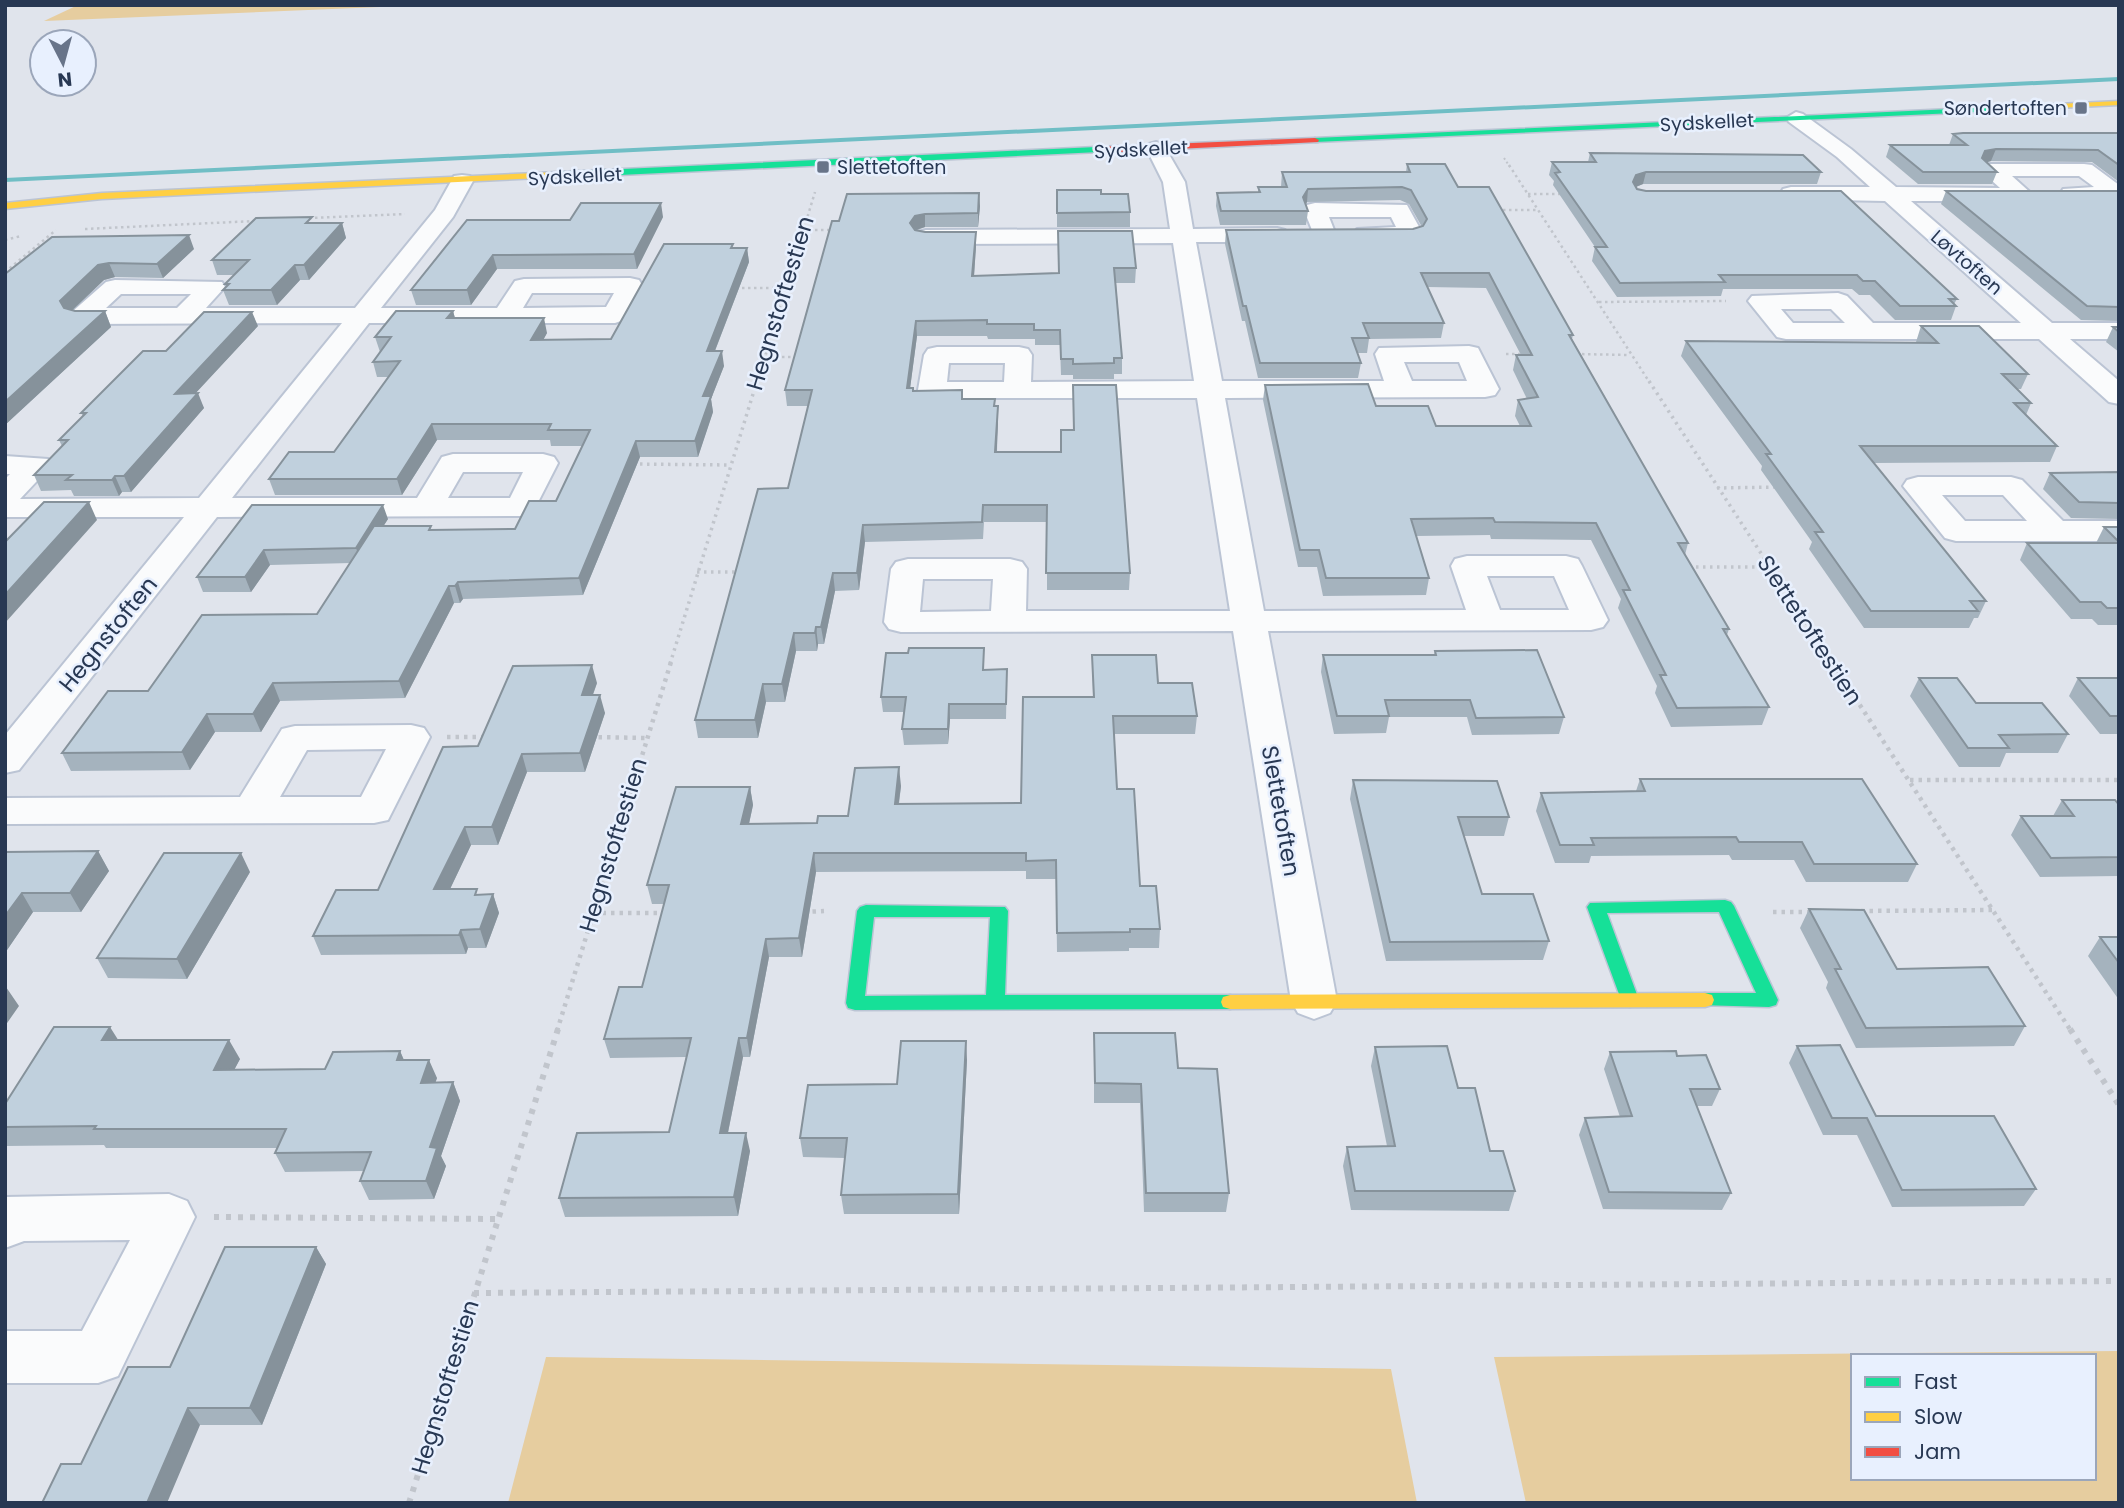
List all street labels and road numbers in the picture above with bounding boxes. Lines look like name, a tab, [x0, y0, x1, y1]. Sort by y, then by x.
street label: Sydskellet	[1659, 107, 1755, 138]
street label: Sydskellet	[1093, 134, 1189, 165]
street label: Sydskellet	[527, 161, 623, 192]
street label: Hegnstoftestien	[738, 212, 822, 394]
street label: Løvtoften	[1925, 224, 2008, 301]
street label: Slettetoftestien	[1750, 549, 1870, 711]
street label: Hegnstoften	[51, 569, 165, 699]
street label: Slettetoften	[1254, 743, 1308, 879]
street label: Hegnstoftestien	[571, 754, 655, 936]
street label: Hegnstoftestien	[403, 1296, 487, 1478]

